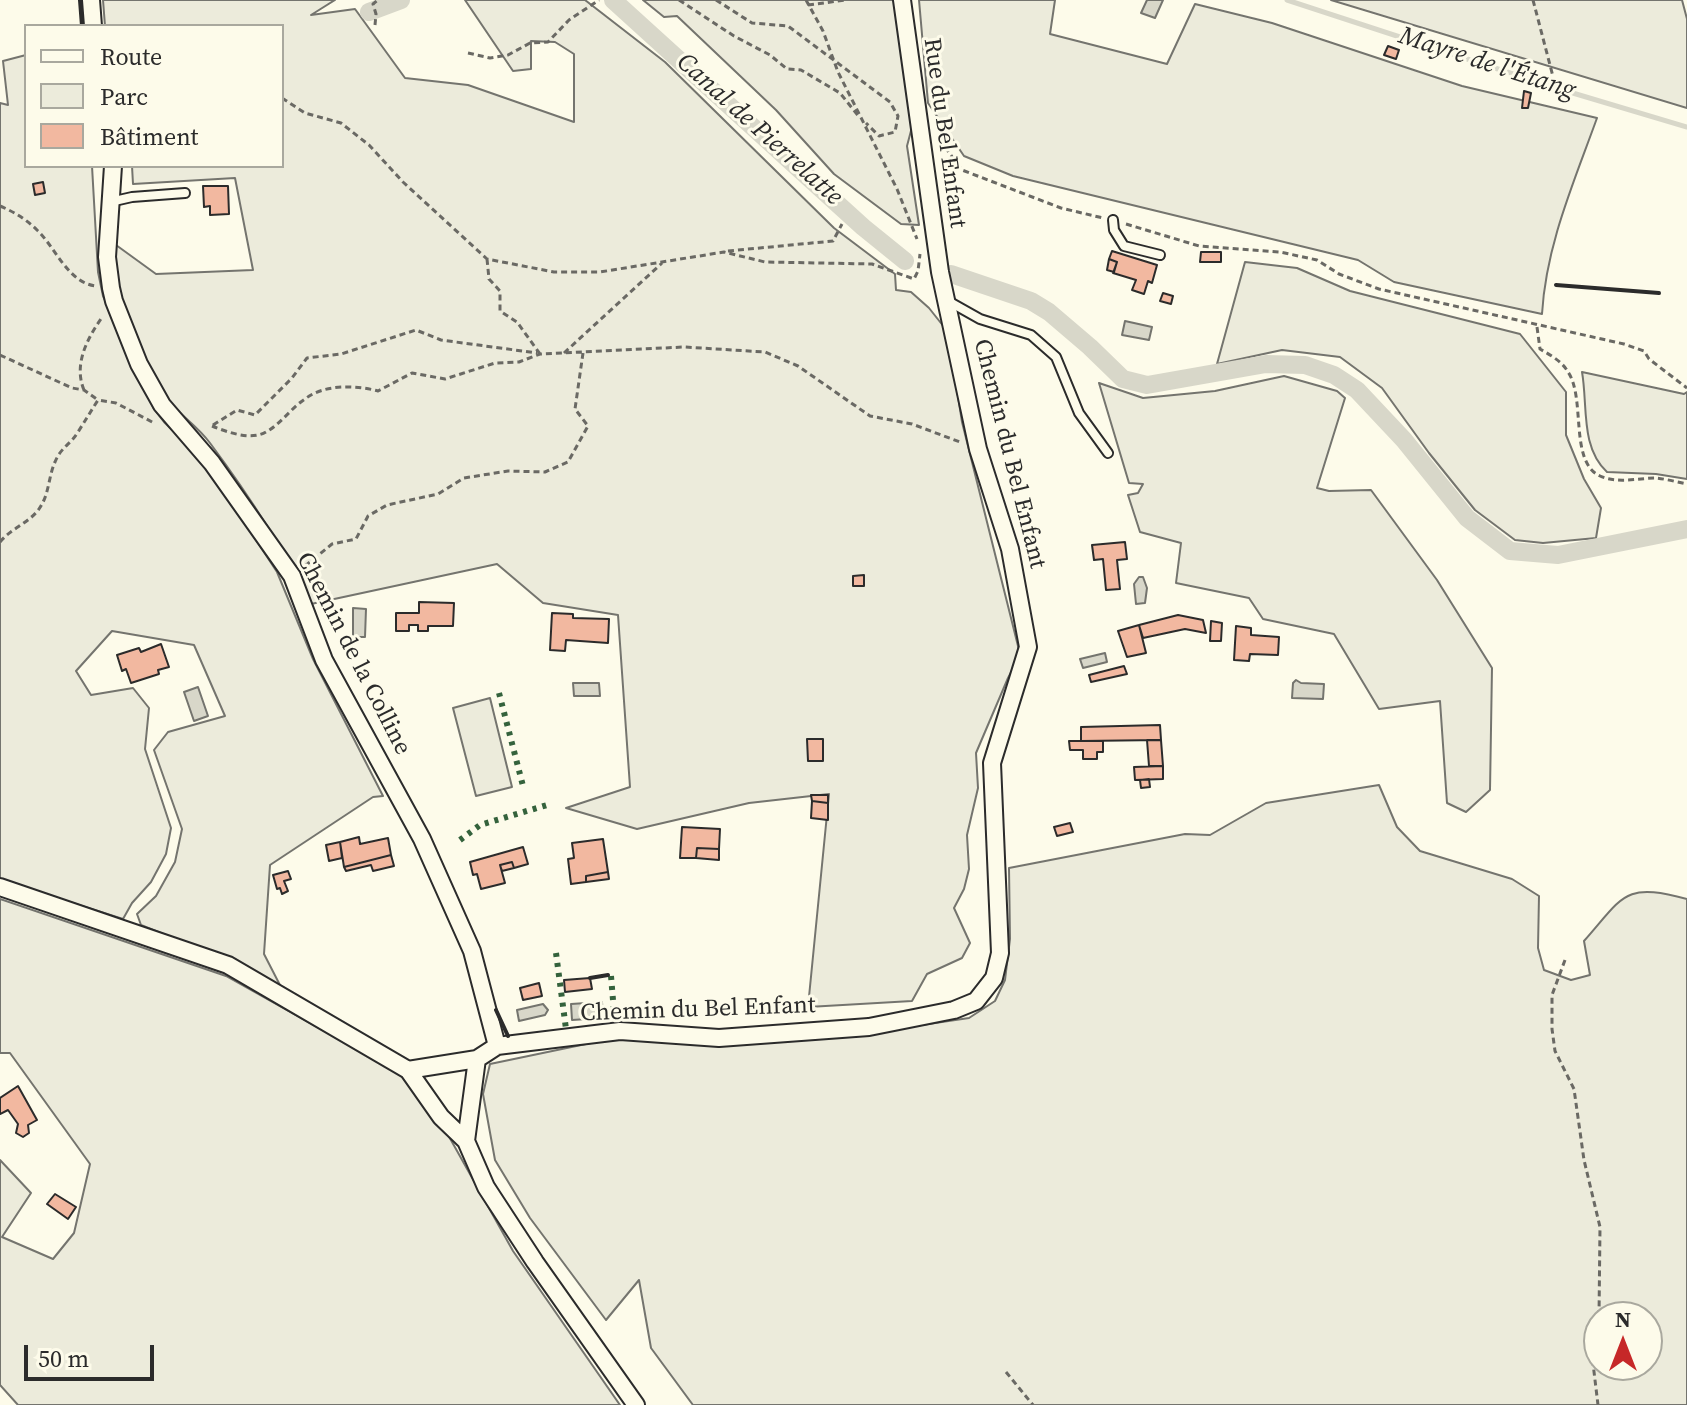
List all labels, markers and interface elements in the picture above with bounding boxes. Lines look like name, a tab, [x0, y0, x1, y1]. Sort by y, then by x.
water label: Mayre de l'Étang	[1395, 21, 1579, 107]
legend	[24, 24, 284, 168]
street label: Rue du Bel Enfant	[916, 36, 972, 230]
text: Route	[100, 40, 162, 73]
water label: Canal de Pierrelatte	[669, 47, 849, 213]
text: Parc	[100, 80, 148, 113]
text: Bâtiment	[100, 120, 198, 153]
street label: Chemin du Bel Enfant	[967, 336, 1051, 572]
street label: Chemin de la Colline	[290, 548, 416, 760]
street label: Chemin du Bel Enfant	[580, 992, 816, 1028]
north arrow	[1583, 1301, 1663, 1381]
text: N	[1615, 1304, 1631, 1334]
scale bar	[28, 1329, 158, 1379]
text: 50 m	[38, 1342, 89, 1375]

